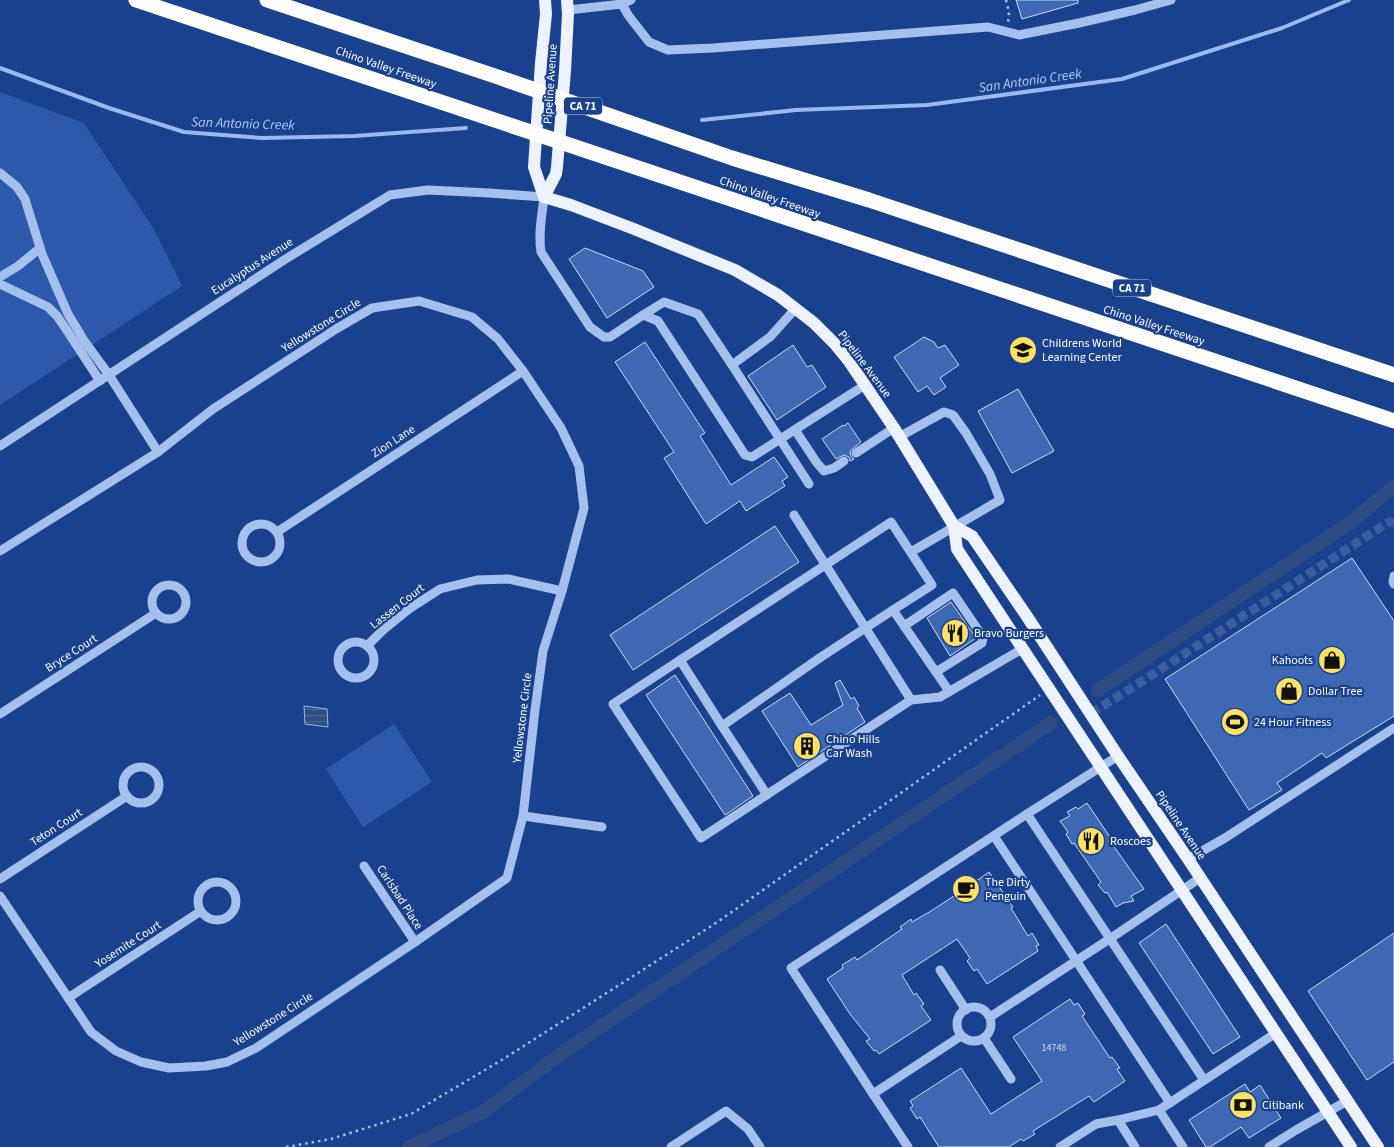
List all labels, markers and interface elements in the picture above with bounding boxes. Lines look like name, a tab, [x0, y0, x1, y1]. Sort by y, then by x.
street label: Chino Valley Freeway	[333, 42, 439, 93]
street label: Pipeline Avenue	[539, 43, 562, 125]
water label: San Antonio Creek	[977, 64, 1083, 98]
road number: CA 71	[564, 98, 602, 114]
water label: San Antonio Creek	[191, 112, 296, 136]
street label: Chino Valley Freeway	[717, 172, 823, 223]
street label: Eucalyptus Avenue	[208, 234, 297, 299]
road number: CA 71	[1113, 280, 1151, 296]
street label: Yellowstone Circle	[277, 294, 364, 357]
street label: Chino Valley Freeway	[1101, 301, 1207, 350]
street label: Pipeline Avenue	[834, 327, 896, 402]
school or university icon: Childrens World Learning Center	[1008, 335, 1038, 365]
place label: Childrens World Learning Center	[1042, 335, 1122, 366]
street label: Zion Lane	[368, 421, 419, 462]
street label: Lassen Court	[366, 580, 428, 633]
restaurant icon: Bravo Burgers	[940, 618, 970, 648]
place label: Bravo Burgers	[974, 625, 1044, 642]
street label: Bryce Court	[42, 630, 101, 677]
shop icon: Kahoots	[1317, 645, 1347, 675]
place label: Kahoots	[1272, 652, 1313, 669]
street label: Yellowstone Circle	[508, 672, 536, 765]
shop icon: Dollar Tree	[1274, 676, 1304, 706]
place label: Dollar Tree	[1308, 683, 1362, 700]
sports icon: 24 Hour Fitness	[1220, 707, 1250, 737]
place label: 24 Hour Fitness	[1254, 714, 1331, 731]
building icon: Chino Hills Car Wash	[792, 731, 822, 761]
place label: Chino Hills Car Wash	[826, 731, 880, 762]
street label: Pipeline Avenue	[1151, 787, 1210, 863]
street label: Teton Court	[27, 804, 86, 851]
restaurant icon: Roscoes	[1076, 826, 1106, 856]
place label: Roscoes	[1110, 833, 1151, 850]
street label: Carlsbad Place	[372, 862, 427, 933]
cafe icon: The Dirty Penguin	[951, 874, 981, 904]
place label: The Dirty Penguin	[985, 874, 1031, 905]
street label: Yosemite Court	[91, 917, 165, 973]
street label: Yellowstone Circle	[229, 988, 316, 1051]
house number: 14748	[1042, 1041, 1066, 1055]
bank icon: Citibank	[1228, 1090, 1258, 1120]
place label: Citibank	[1262, 1097, 1304, 1114]

